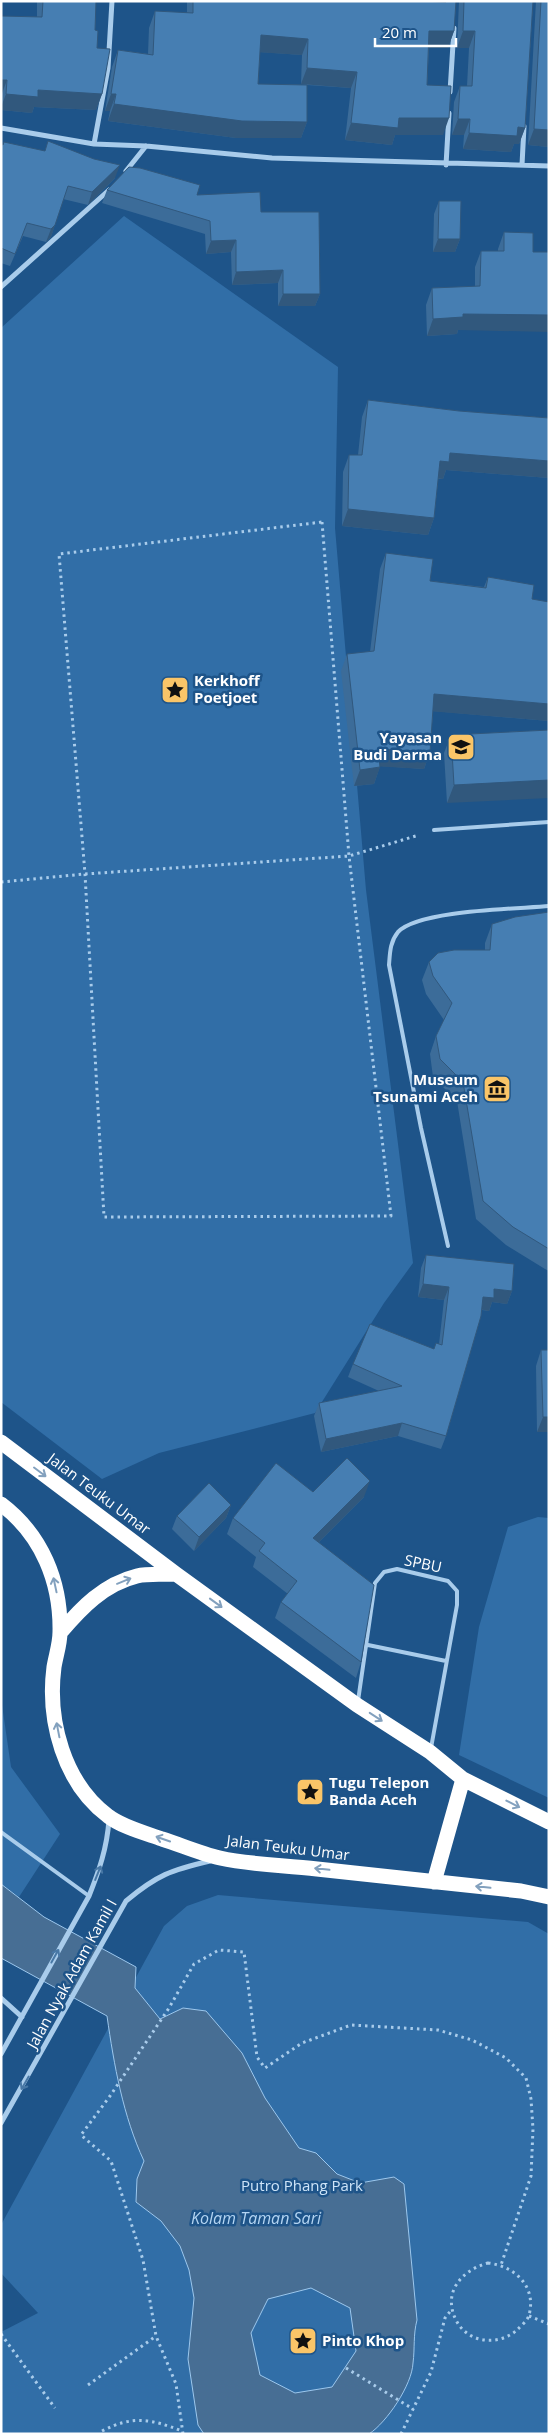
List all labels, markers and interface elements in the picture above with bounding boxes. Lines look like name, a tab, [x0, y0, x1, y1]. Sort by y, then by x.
scale bar	[375, 15, 456, 47]
text: 20 m	[382, 22, 417, 42]
place label: Kerkhoff Poetjoet	[194, 670, 261, 707]
place icon: Kerkhoff Poetjoet	[160, 675, 190, 705]
place label: Yayasan Budi Darma	[353, 727, 442, 764]
school or university icon: Yayasan Budi Darma	[446, 732, 476, 762]
place label: Museum Tsunami Aceh	[373, 1069, 478, 1106]
museum icon: Museum Tsunami Aceh	[482, 1074, 512, 1104]
street label: Jalan Teuku Umar	[43, 1447, 155, 1538]
one-way arrow	[33, 1466, 46, 1477]
street label: SPBU	[403, 1549, 444, 1577]
one-way arrow	[116, 1576, 131, 1585]
one-way arrow	[50, 1577, 59, 1593]
one-way arrow	[208, 1597, 222, 1608]
one-way arrow	[369, 1713, 383, 1723]
one-way arrow	[52, 1722, 62, 1738]
place label: Tugu Telepon Banda Aceh	[329, 1772, 429, 1809]
place icon: Tugu Telepon Banda Aceh	[295, 1777, 325, 1807]
one-way arrow	[505, 1800, 520, 1809]
street label: Jalan Teuku Umar	[224, 1829, 351, 1864]
one-way arrow	[156, 1834, 171, 1843]
one-way arrow	[314, 1864, 330, 1874]
one-way arrow	[94, 1866, 103, 1881]
one-way arrow	[476, 1882, 492, 1892]
street label: Jalan Nyak Adam Kamil I	[21, 1895, 121, 2054]
one-way arrow	[51, 1949, 61, 1963]
one-way arrow	[19, 2075, 29, 2089]
park label: Putro Phang Park	[241, 2175, 363, 2195]
water label: Kolam Taman Sari	[191, 2207, 322, 2229]
place icon: Pinto Khop	[288, 2326, 318, 2356]
place label: Pinto Khop	[322, 2330, 404, 2350]

